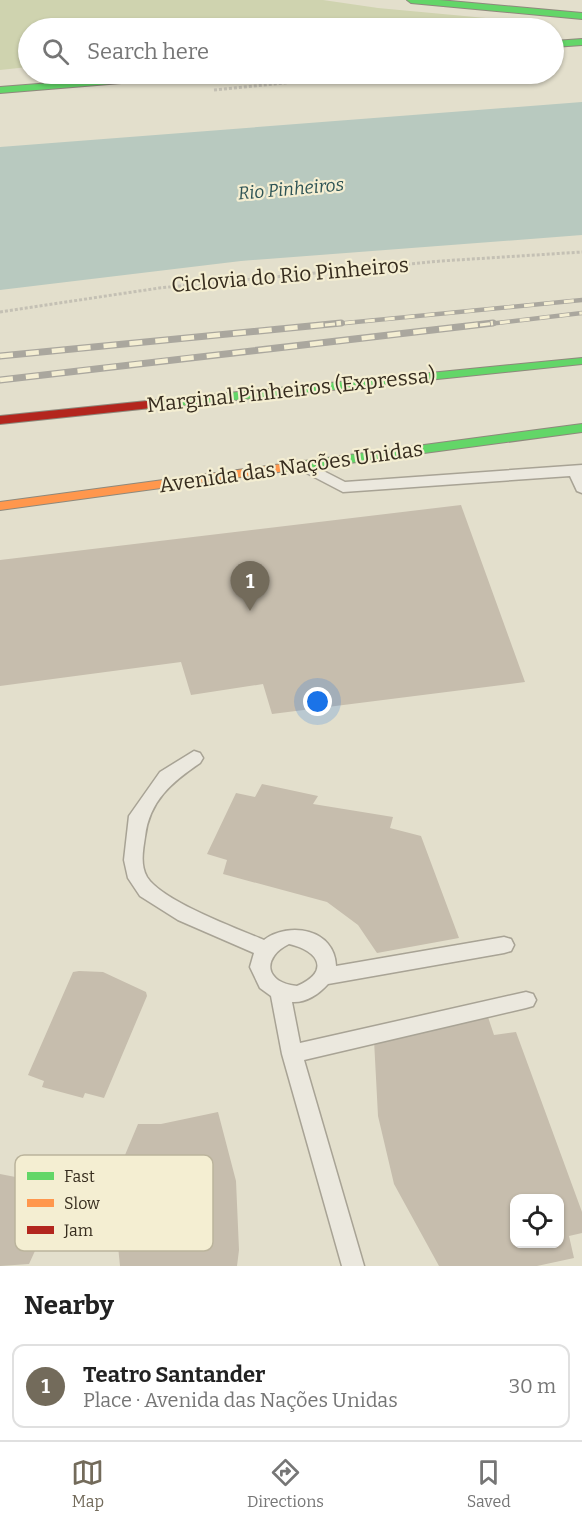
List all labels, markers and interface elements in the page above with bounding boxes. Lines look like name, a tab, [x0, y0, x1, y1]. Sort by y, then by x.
search box	[18, 18, 564, 84]
icon: search	[39, 35, 72, 68]
text: Search here	[87, 38, 209, 65]
water label: Rio Pinheiros	[237, 173, 345, 205]
street label: Ciclovia do Rio Pinheiros	[170, 252, 410, 298]
street label: Marginal Pinheiros (Expressa)	[145, 362, 437, 418]
street label: Avenida das Nações Unidas	[157, 436, 425, 498]
pin: 1	[230, 562, 270, 611]
your location	[303, 687, 332, 716]
legend	[15, 1155, 213, 1251]
text: Fast	[64, 1167, 95, 1186]
text: Slow	[64, 1194, 100, 1213]
map controls	[510, 1194, 564, 1248]
button: locate	[510, 1194, 564, 1248]
text: Jam	[63, 1221, 93, 1240]
text: Nearby	[24, 1290, 114, 1321]
text: Teatro Santander	[83, 1361, 265, 1388]
text: 1	[41, 1374, 50, 1398]
text: 30 m	[509, 1374, 556, 1398]
text: Place · Avenida das Nações Unidas	[83, 1388, 398, 1412]
tab: Map	[71, 1456, 104, 1511]
tab: Directions	[247, 1456, 324, 1511]
tab: Saved	[467, 1456, 511, 1511]

